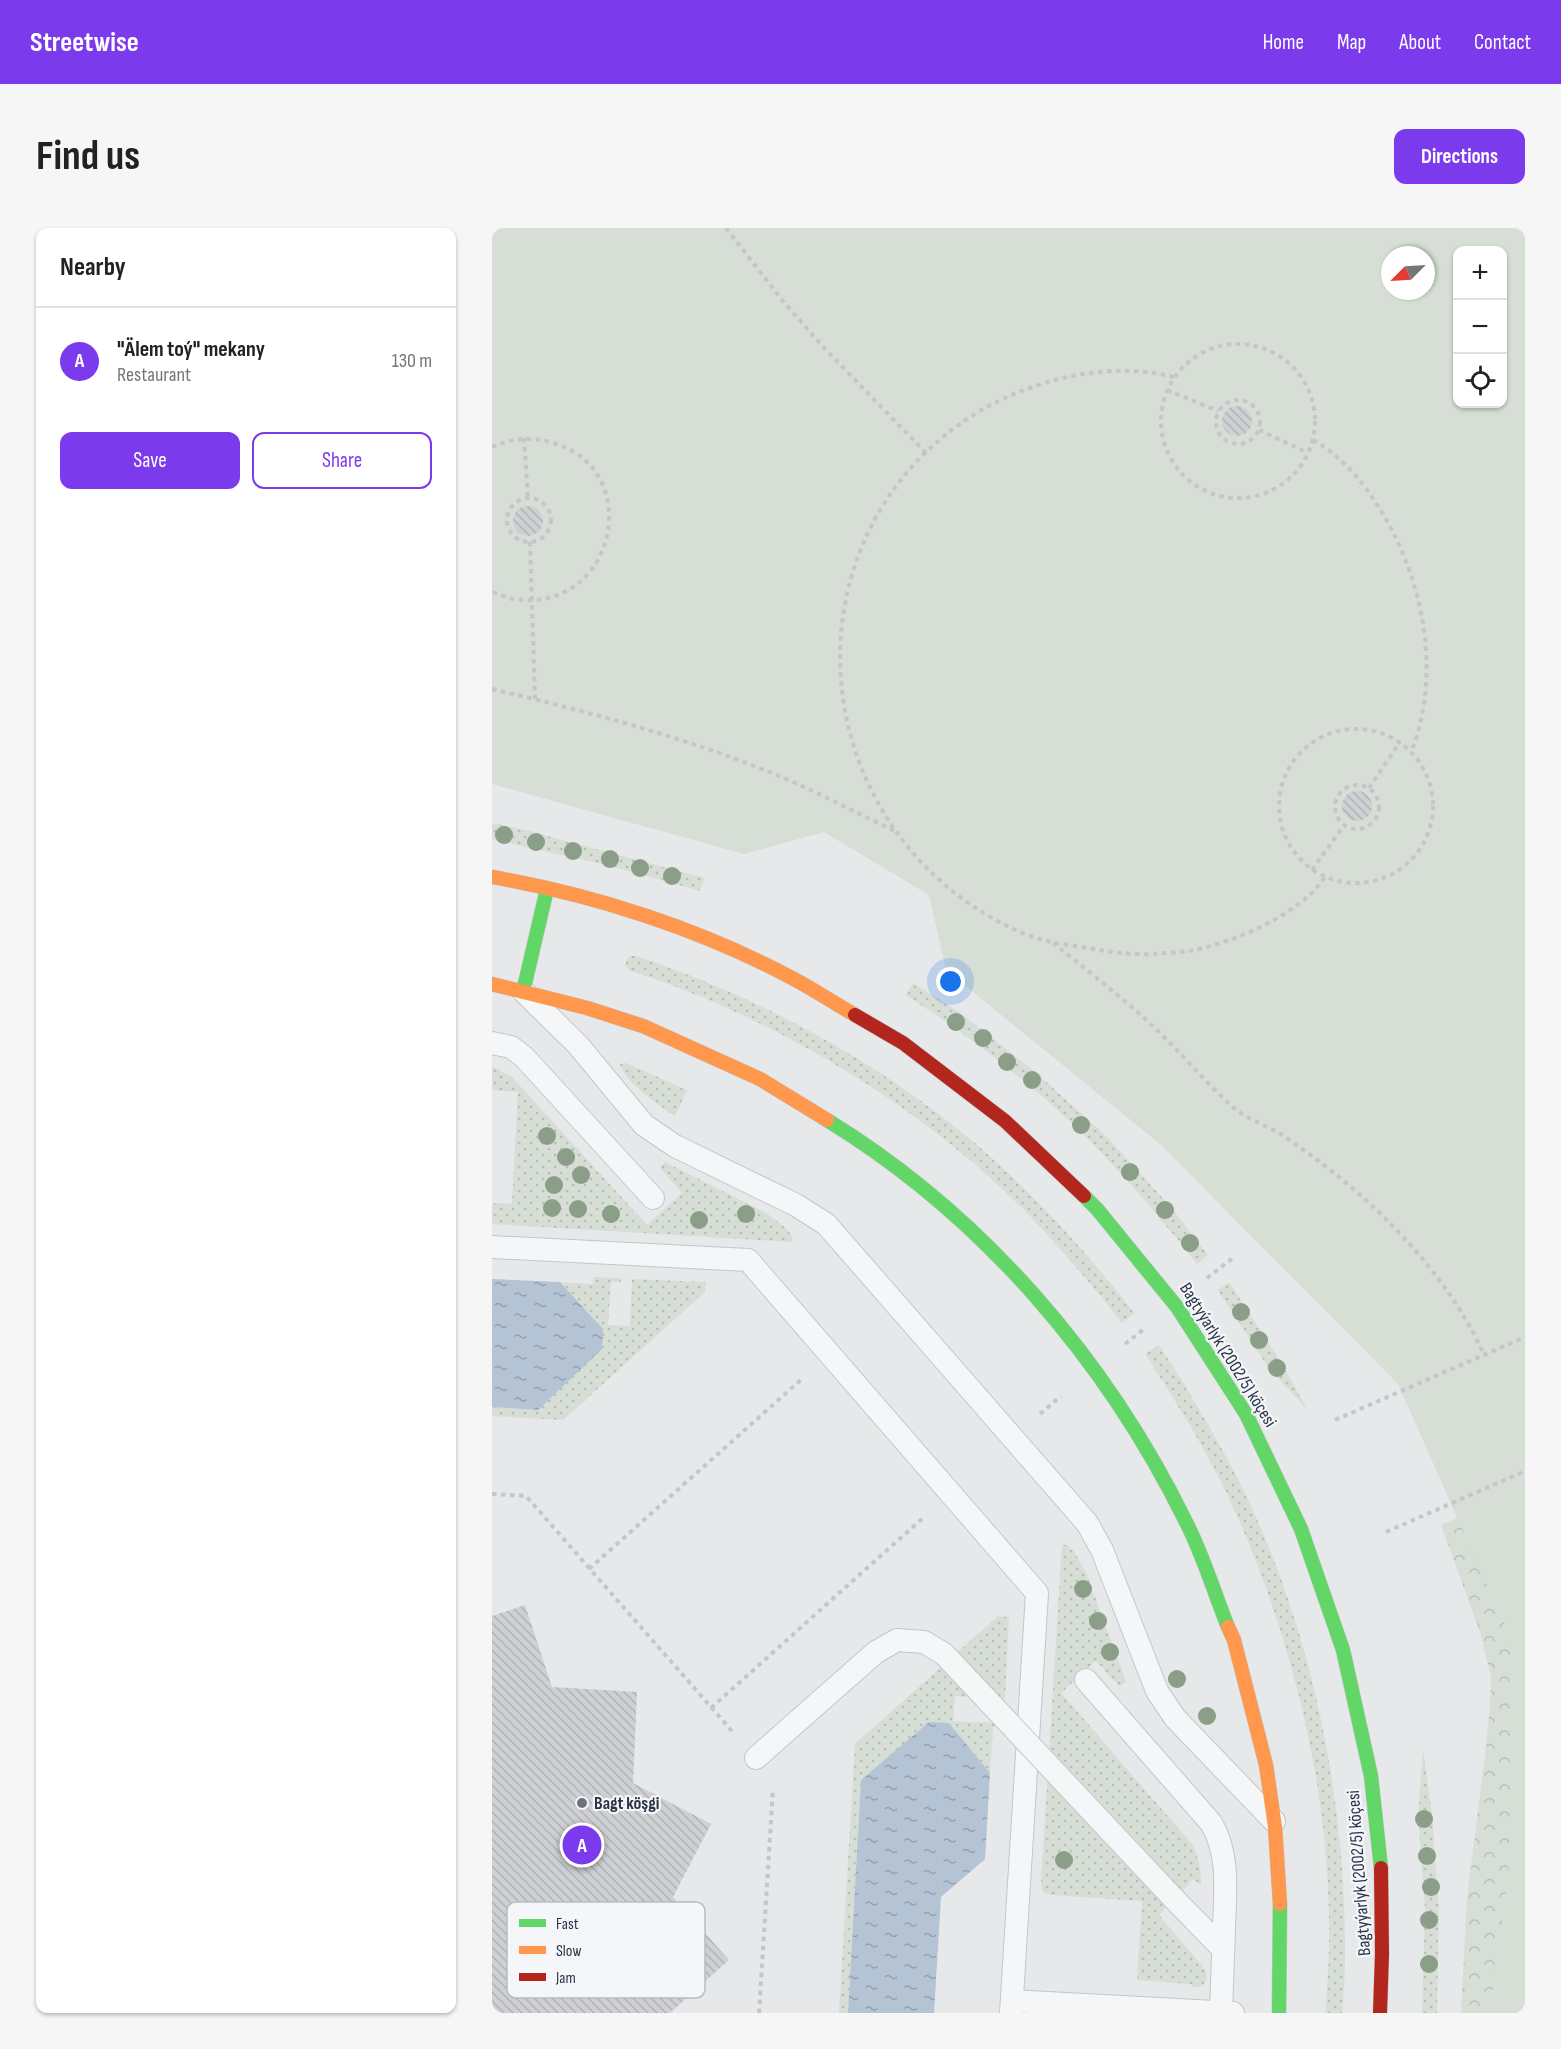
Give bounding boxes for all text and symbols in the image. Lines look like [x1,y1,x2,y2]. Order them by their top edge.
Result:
text: Streetwise [30,26,139,59]
text: Home [1263,30,1304,55]
text: Map [1337,30,1366,55]
text: About [1399,30,1441,55]
text: Contact [1474,30,1531,55]
button: Directions [1394,129,1525,184]
text: Find us [36,131,140,182]
north arrow [1381,246,1435,300]
map controls [1453,246,1507,408]
button: + [1453,246,1507,300]
text: Nearby [60,252,126,283]
button: − [1453,300,1507,354]
text: "Älem toý" mekany [117,336,265,363]
text: A [75,349,84,373]
text: 130 m [392,349,432,373]
button: locate [1453,354,1507,408]
text: Restaurant [117,363,191,387]
button: Save [60,432,240,489]
button: Share [252,432,432,489]
your location [936,967,965,996]
street label: Bagtyýarlyk (2002/5) köçesi [1175,1279,1281,1431]
street label: Bagtyýarlyk (2002/5) köçesi [1343,1789,1375,1957]
place label: Bagt köşgi [594,1793,659,1814]
marker: Bagt köşgi [575,1796,589,1810]
pin: A [562,1822,602,1868]
legend [507,1902,705,1998]
text: Fast [556,1915,579,1934]
text: Slow [556,1942,581,1961]
text: Jam [555,1969,576,1988]

